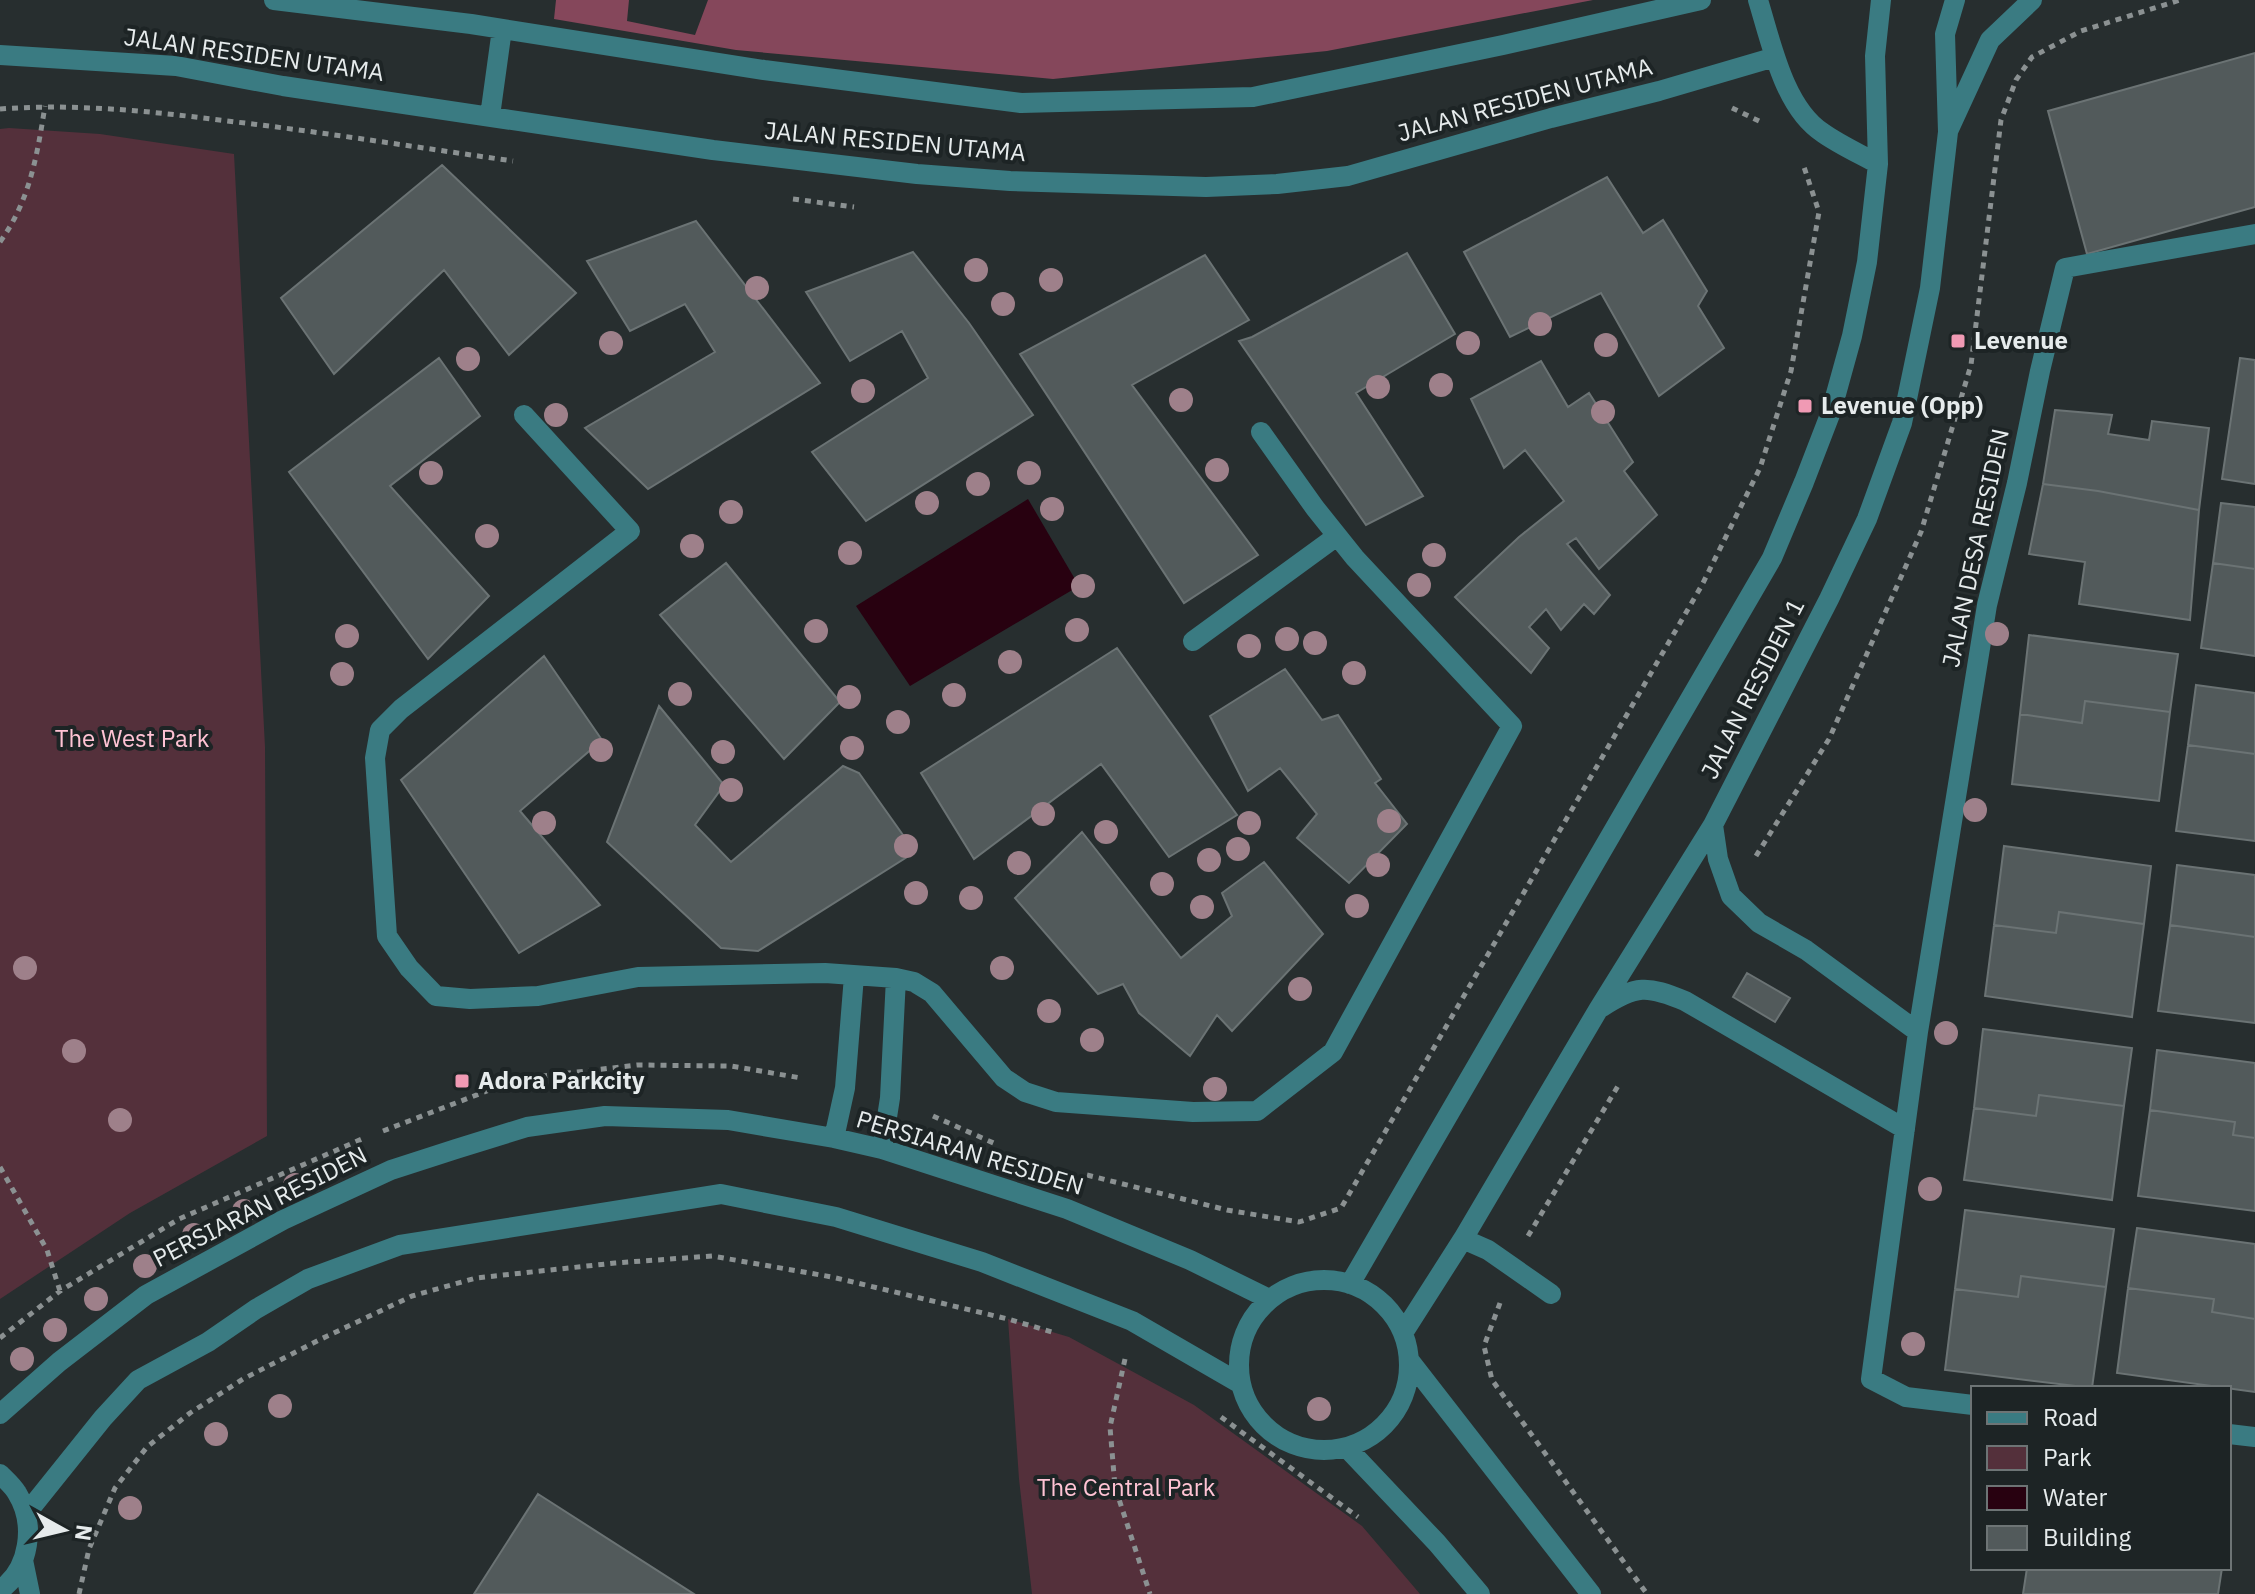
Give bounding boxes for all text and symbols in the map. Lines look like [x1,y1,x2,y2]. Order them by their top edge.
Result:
street label: JALAN RESIDEN UTAMA [122,20,386,88]
street label: JALAN RESIDEN UTAMA [1394,50,1656,148]
street label: JALAN RESIDEN UTAMA [763,114,1027,168]
place label: Levenue [1974,324,2068,356]
marker: Levenue [1949,332,1967,350]
place label: Levenue (Opp) [1821,389,1983,421]
marker: Levenue (Opp) [1796,397,1814,415]
street label: JALAN DESA RESIDEN [1934,426,2016,670]
street label: JALAN RESIDEN 1 [1693,593,1811,784]
park label: The West Park [55,722,210,754]
place label: Adora Parkcity [478,1064,645,1096]
marker: Adora Parkcity [453,1072,471,1090]
street label: PERSIARAN RESIDEN [853,1102,1088,1202]
street label: PERSIARAN RESIDEN [147,1138,372,1274]
legend [1971,1386,2231,1570]
text: Road [2043,1401,2098,1433]
text: Park [2043,1441,2092,1473]
park label: The Central Park [1037,1471,1216,1503]
text: Water [2043,1481,2107,1513]
north arrow [24,1490,104,1570]
text: Building [2043,1521,2131,1553]
text: N [69,1523,100,1543]

